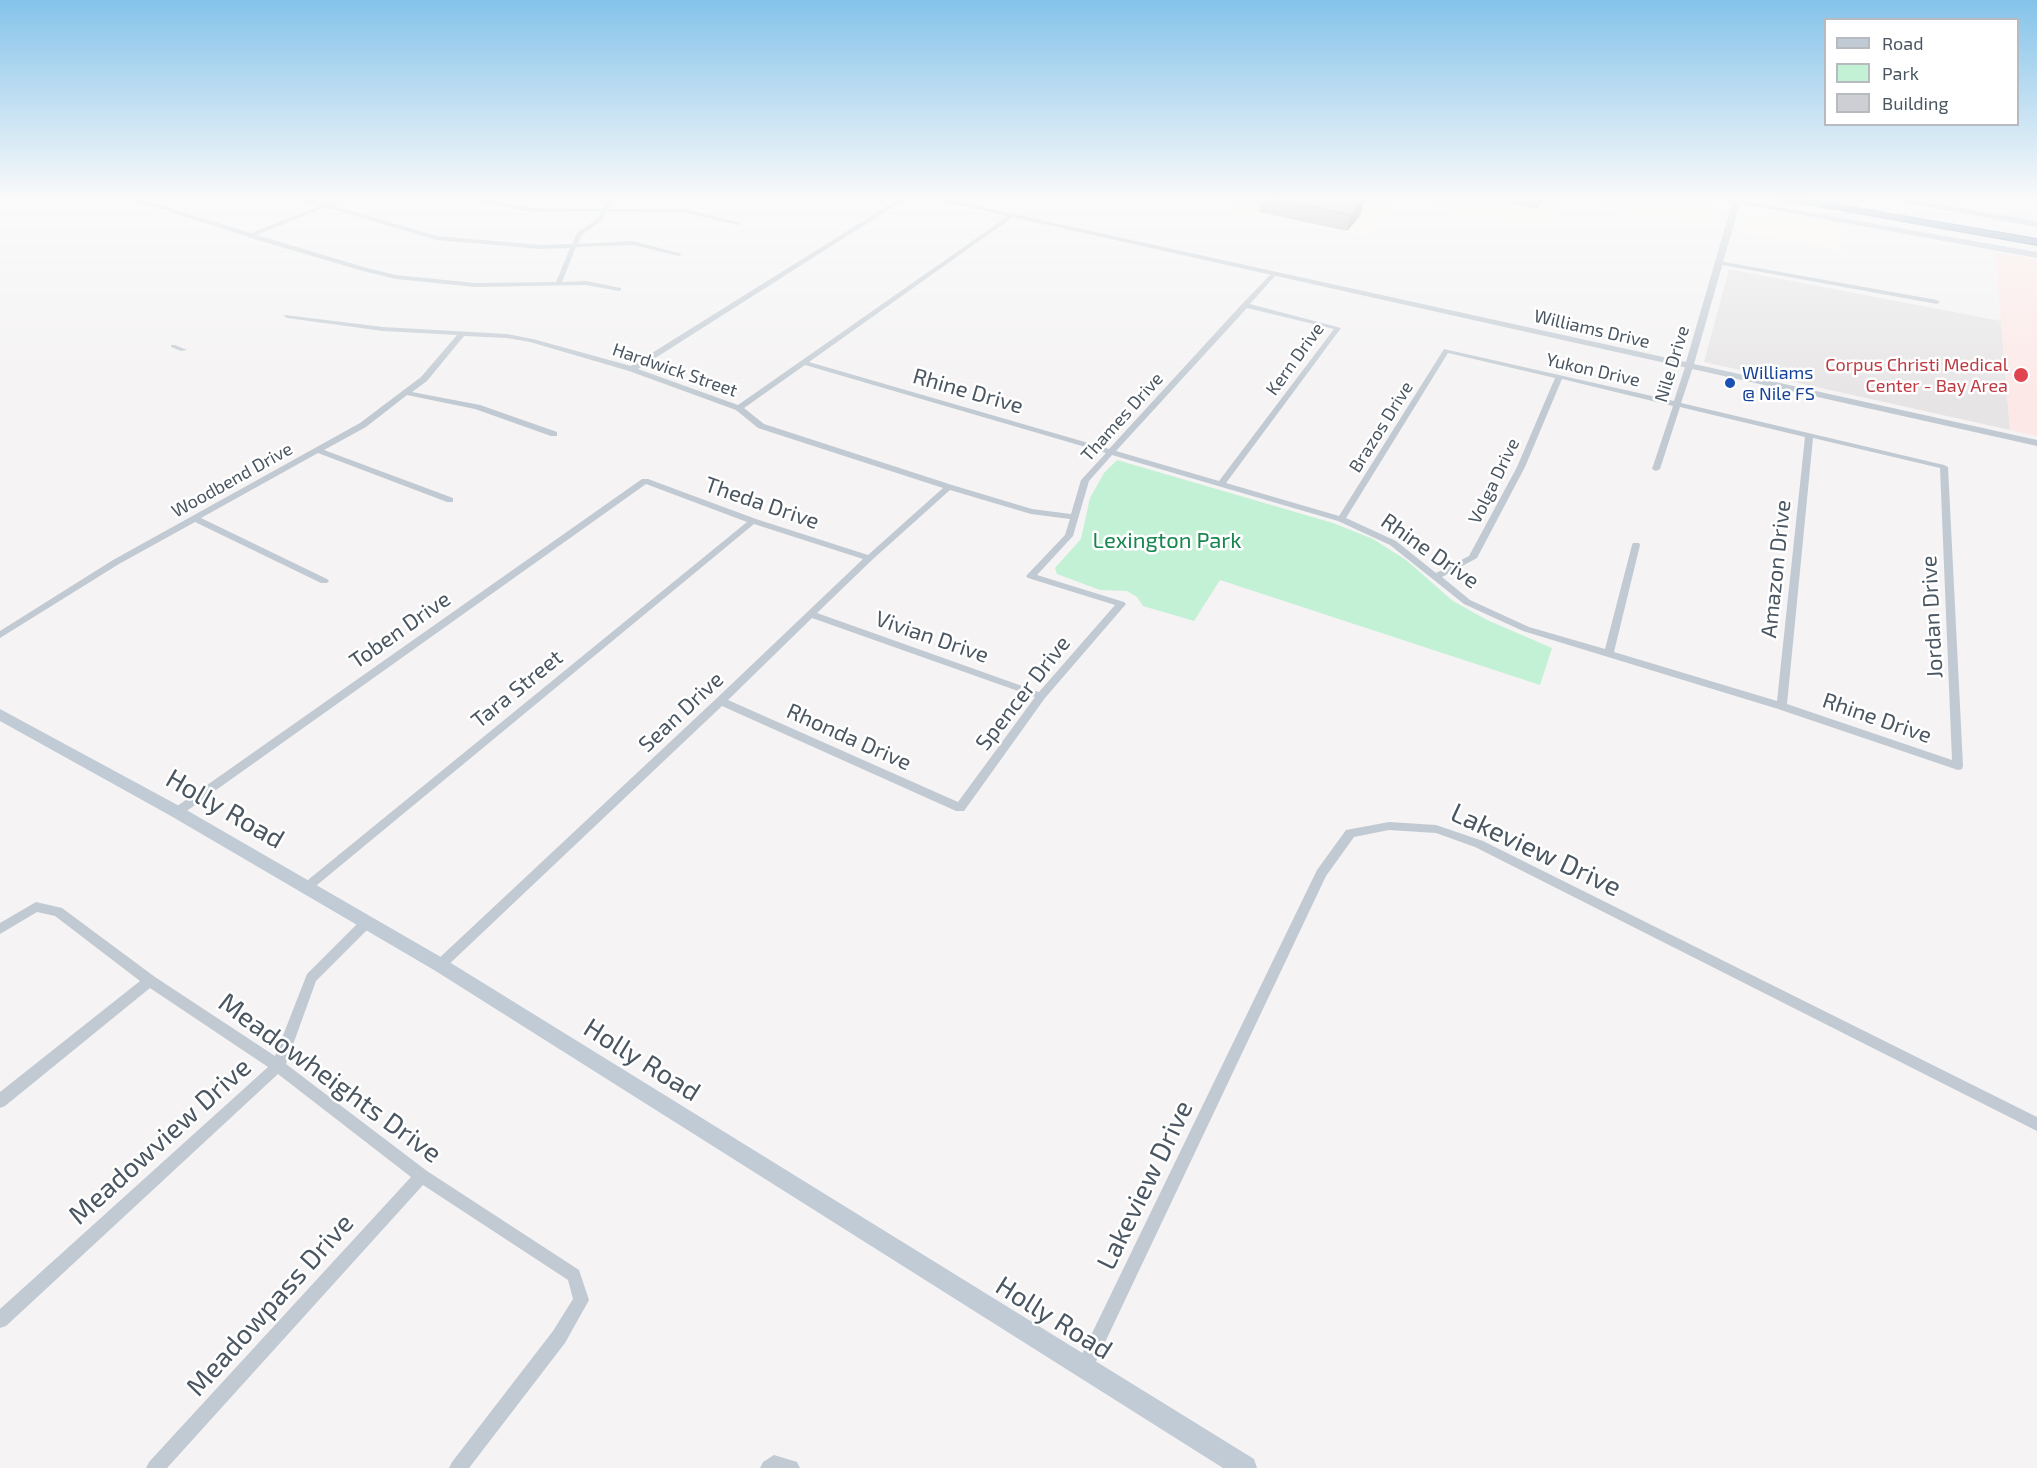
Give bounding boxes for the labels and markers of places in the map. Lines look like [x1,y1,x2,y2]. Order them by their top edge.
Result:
place label: Corpus Christi Medical Center - Bay Area [1825,354,2008,397]
place label: Williams @ Nile FS [1742,362,1815,404]
marker: Corpus Christi Medical Center - Bay Area [2012,366,2030,384]
marker: Williams @ Nile FS [1723,376,1737,390]

